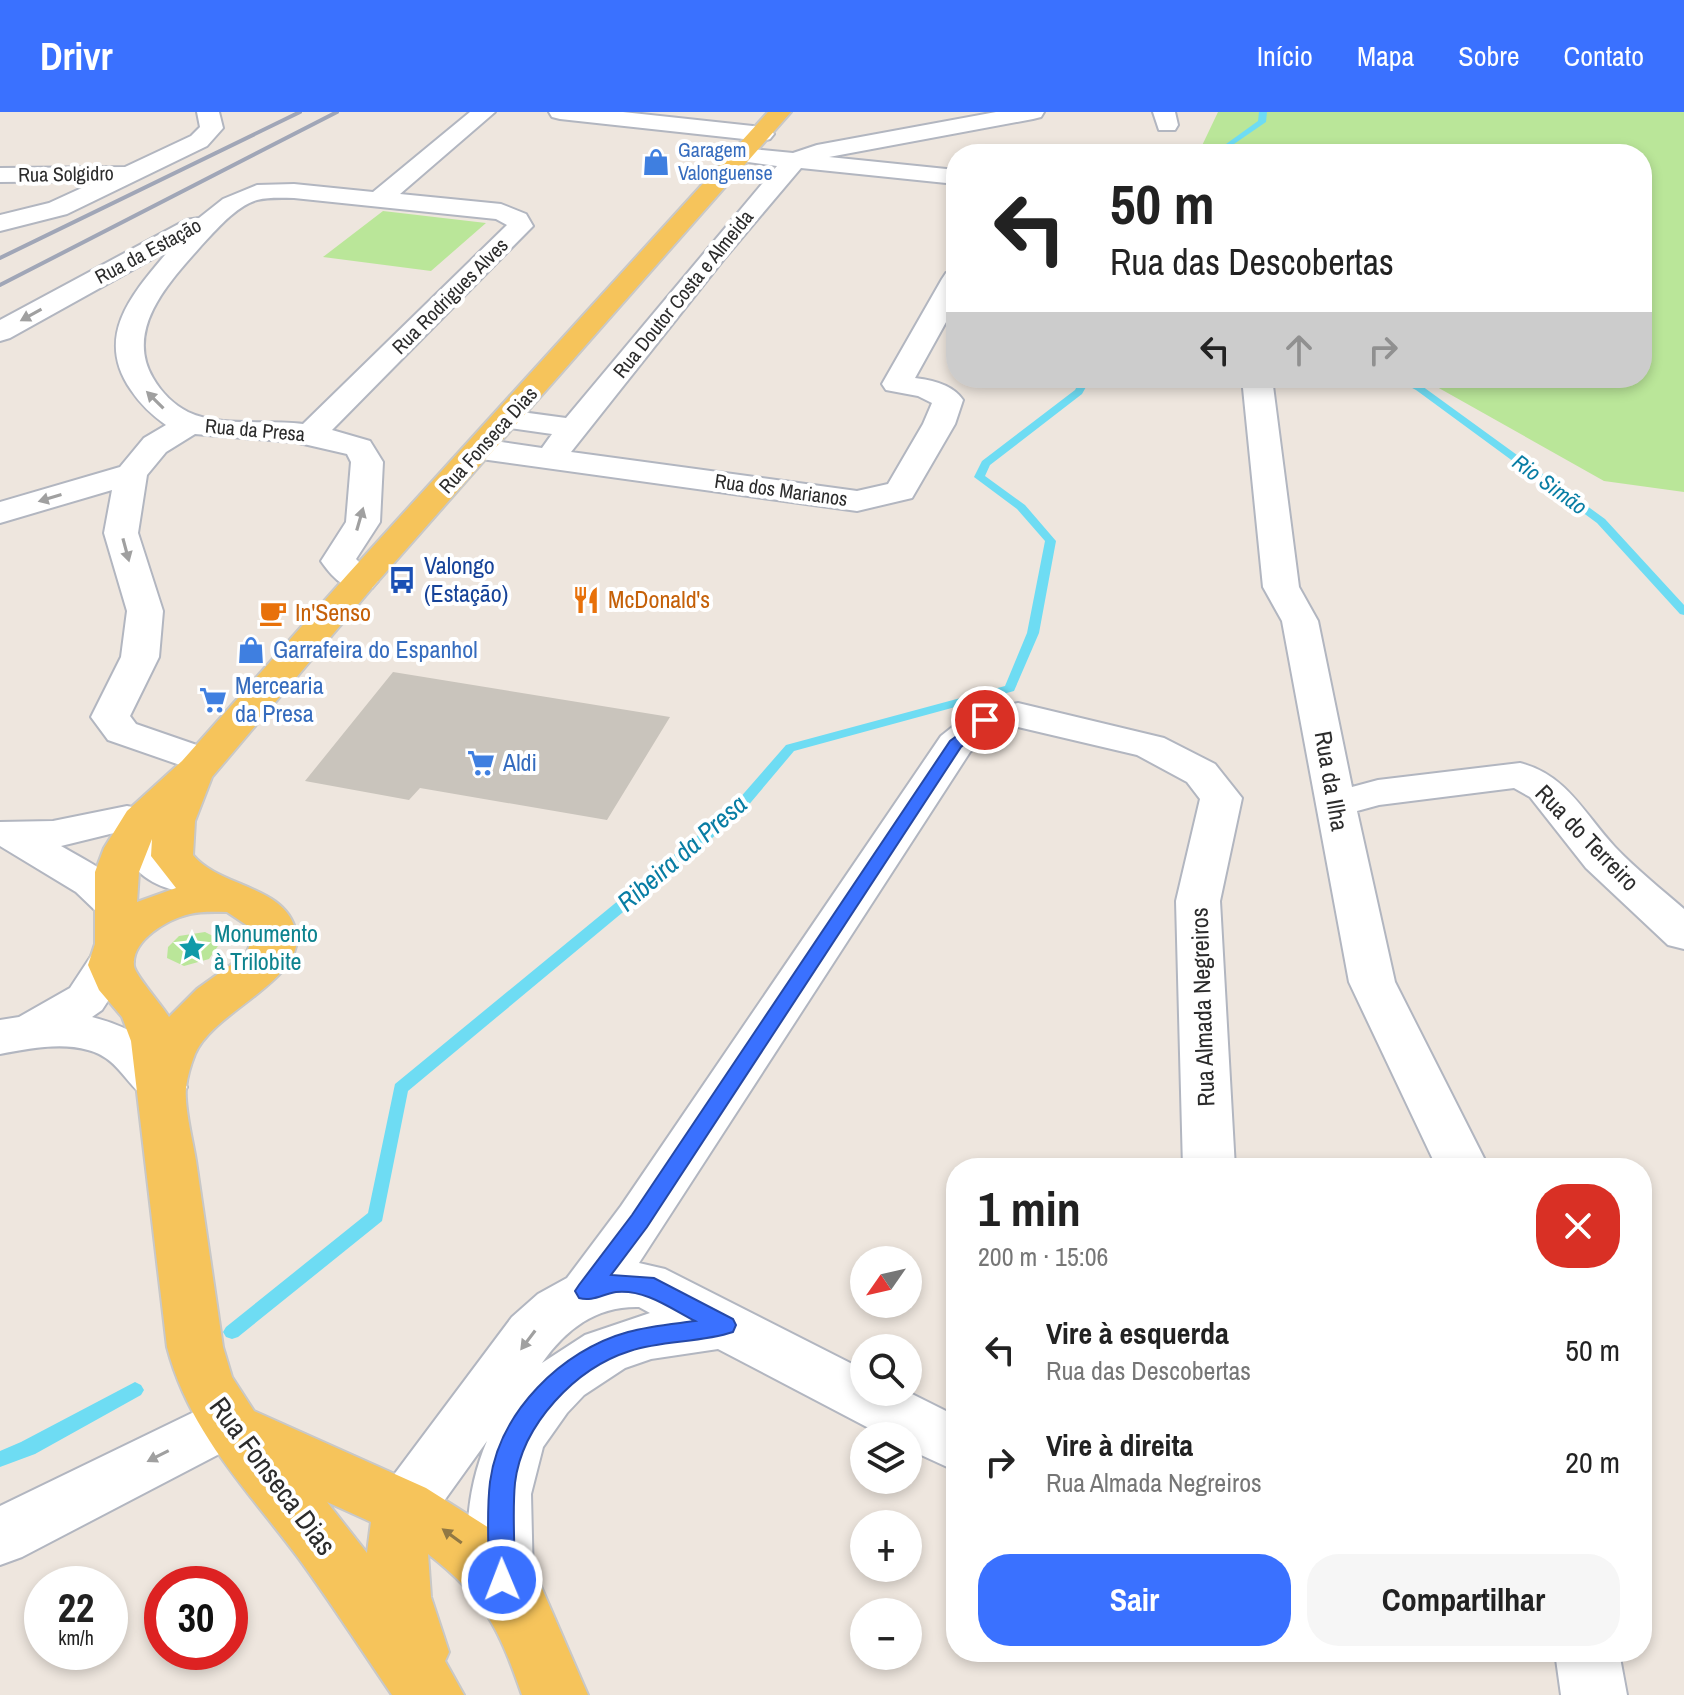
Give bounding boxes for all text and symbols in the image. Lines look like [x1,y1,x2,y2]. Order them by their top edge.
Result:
text: Drivr [40,31,113,82]
text: Início [1257,37,1313,75]
text: Mapa [1357,37,1414,75]
text: Sobre [1458,37,1520,75]
text: Contato [1564,37,1644,75]
place label: Garagem Valonguense [678,136,773,186]
shop icon: Garagem Valonguense [641,147,671,177]
street label: Rua Solgidro [18,159,114,188]
text: 50 m [1110,166,1215,241]
icon: left [978,176,1082,280]
street label: Rua Doutor Costa e Almeida [606,204,759,383]
street label: Rua da Estação [90,211,206,290]
street label: Rua Rodrigues Alves [386,232,514,360]
text: Rua das Descobertas [1110,238,1394,286]
one-way arrow [20,308,42,322]
icon: left [1193,328,1237,372]
icon: ahead [1277,328,1321,372]
icon: right [1361,328,1405,372]
street label: Rua Fonseca Dias [432,380,543,499]
one-way arrow [146,391,165,410]
street label: Rua da Presa [204,412,306,447]
water label: Rio Simão [1507,447,1593,521]
street label: Rua dos Marianos [713,467,849,512]
one-way arrow [38,492,62,505]
one-way arrow [355,506,367,531]
one-way arrow [120,538,132,563]
place label: Valongo (Estação) [424,549,508,609]
bus stop icon: Valongo (Estação) [387,565,417,595]
place label: McDonald's [608,583,710,615]
restaurant icon: McDonald's [571,585,601,615]
place label: In'Senso [295,596,371,628]
cafe icon: In'Senso [258,598,288,628]
place label: Garrafeira do Espanhol [273,633,478,665]
shop icon: Garrafeira do Espanhol [236,635,266,665]
place label: Mercearia da Presa [235,669,324,729]
supermarket icon: Mercearia da Presa [198,685,228,715]
pin [951,686,1019,754]
icon: arrive [963,698,1007,742]
street label: Rua da Ilha [1307,728,1356,833]
place label: Aldi [502,746,537,778]
supermarket icon: Aldi [466,748,496,778]
street label: Rua do Terreiro [1529,777,1647,897]
water label: Ribeira da Presa [609,786,754,919]
street label: Rua Almada Negreiros [1183,907,1221,1107]
place label: Monumento à Trilobite [214,917,318,977]
place icon: Monumento à Trilobite [177,933,207,963]
text: 1 min [978,1176,1081,1241]
button: close [1536,1184,1620,1268]
text: 200 m · 15:06 [978,1239,1108,1274]
north arrow [850,1246,922,1318]
map controls [850,1246,922,1670]
text: Vire à esquerda [1046,1313,1229,1353]
icon: left [978,1328,1022,1372]
one-way arrow [520,1330,536,1351]
text: 50 m [1565,1330,1620,1370]
button: search [850,1334,922,1406]
text: Rua das Descobertas [1046,1353,1251,1388]
street label: Rua Fonseca Dias [201,1389,345,1563]
button: layers [850,1422,922,1494]
text: Vire à direita [1046,1425,1193,1465]
icon: right [978,1440,1022,1484]
text: 20 m [1565,1442,1620,1482]
one-way arrow [146,1450,169,1463]
text: Rua Almada Negreiros [1046,1465,1262,1500]
button: + [850,1510,922,1582]
one-way arrow [441,1529,462,1544]
position arrow [460,1538,544,1622]
button: Sair [978,1554,1291,1646]
button: Compartilhar [1307,1554,1620,1646]
speed limit sign: 30 [144,1566,248,1670]
text: 22 [58,1581,94,1634]
button: − [850,1598,922,1670]
text: km/h [58,1624,94,1651]

